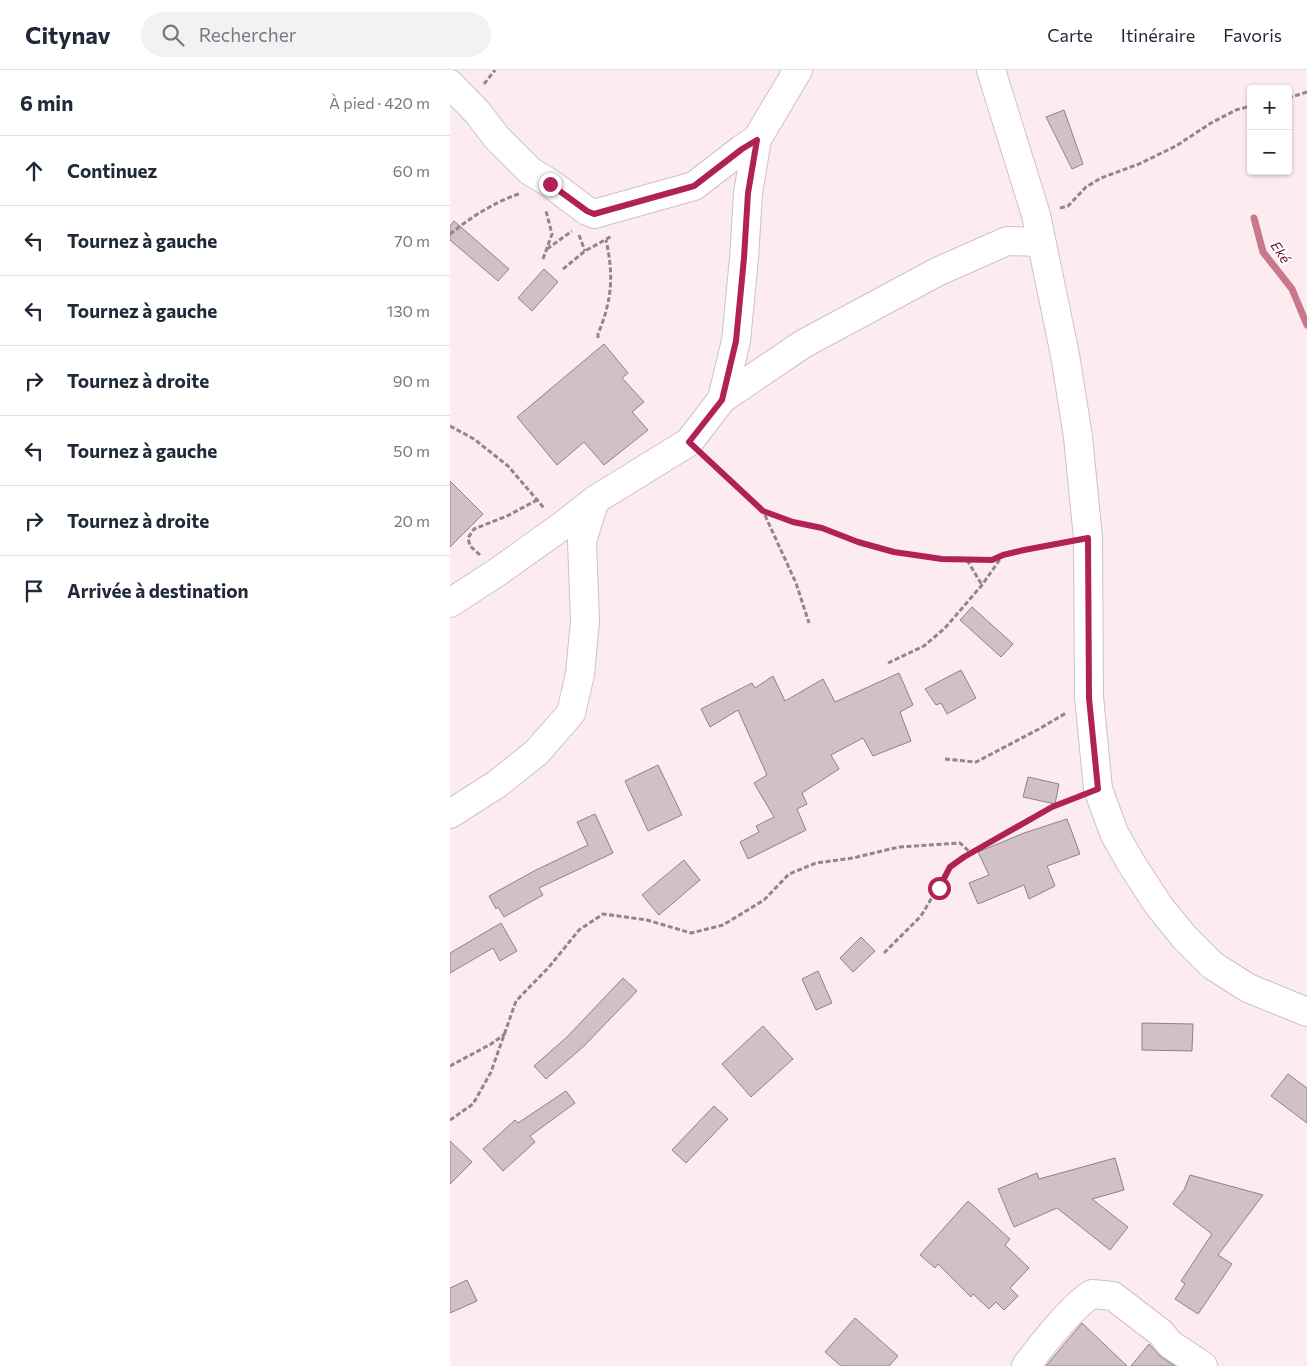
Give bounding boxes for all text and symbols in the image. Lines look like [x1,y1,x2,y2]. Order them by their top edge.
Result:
search box [141,12,491,57]
text: Citynav [25,20,111,49]
icon: search [159,21,187,49]
text: Rechercher [199,23,296,46]
text: Carte [1047,24,1093,46]
text: Itinéraire [1121,24,1195,46]
text: Favoris [1223,24,1282,46]
map controls [1247,85,1292,175]
button: + [1247,85,1292,130]
text: 6 min [20,90,73,115]
text: À pied · 420 m [329,93,430,112]
button: − [1247,130,1292,175]
icon: ahead [20,157,48,185]
text: Continuez [67,159,157,182]
text: 60 m [393,161,430,180]
route end [539,173,562,196]
icon: left [20,227,48,255]
text: Tournez à gauche [67,229,217,252]
text: 70 m [394,231,430,250]
water label: Eké [1268,238,1295,267]
icon: left [20,297,48,325]
text: Tournez à gauche [67,299,217,322]
text: 130 m [387,301,430,320]
icon: right [20,367,48,395]
text: Tournez à droite [67,369,209,392]
text: 90 m [393,371,430,390]
icon: left [20,437,48,465]
text: Tournez à gauche [67,439,217,462]
text: 50 m [393,441,430,460]
icon: right [20,507,48,535]
text: Tournez à droite [67,509,209,532]
text: 20 m [394,511,430,530]
icon: arrive [20,577,48,605]
text: Arrivée à destination [67,579,249,602]
route start [928,877,951,900]

